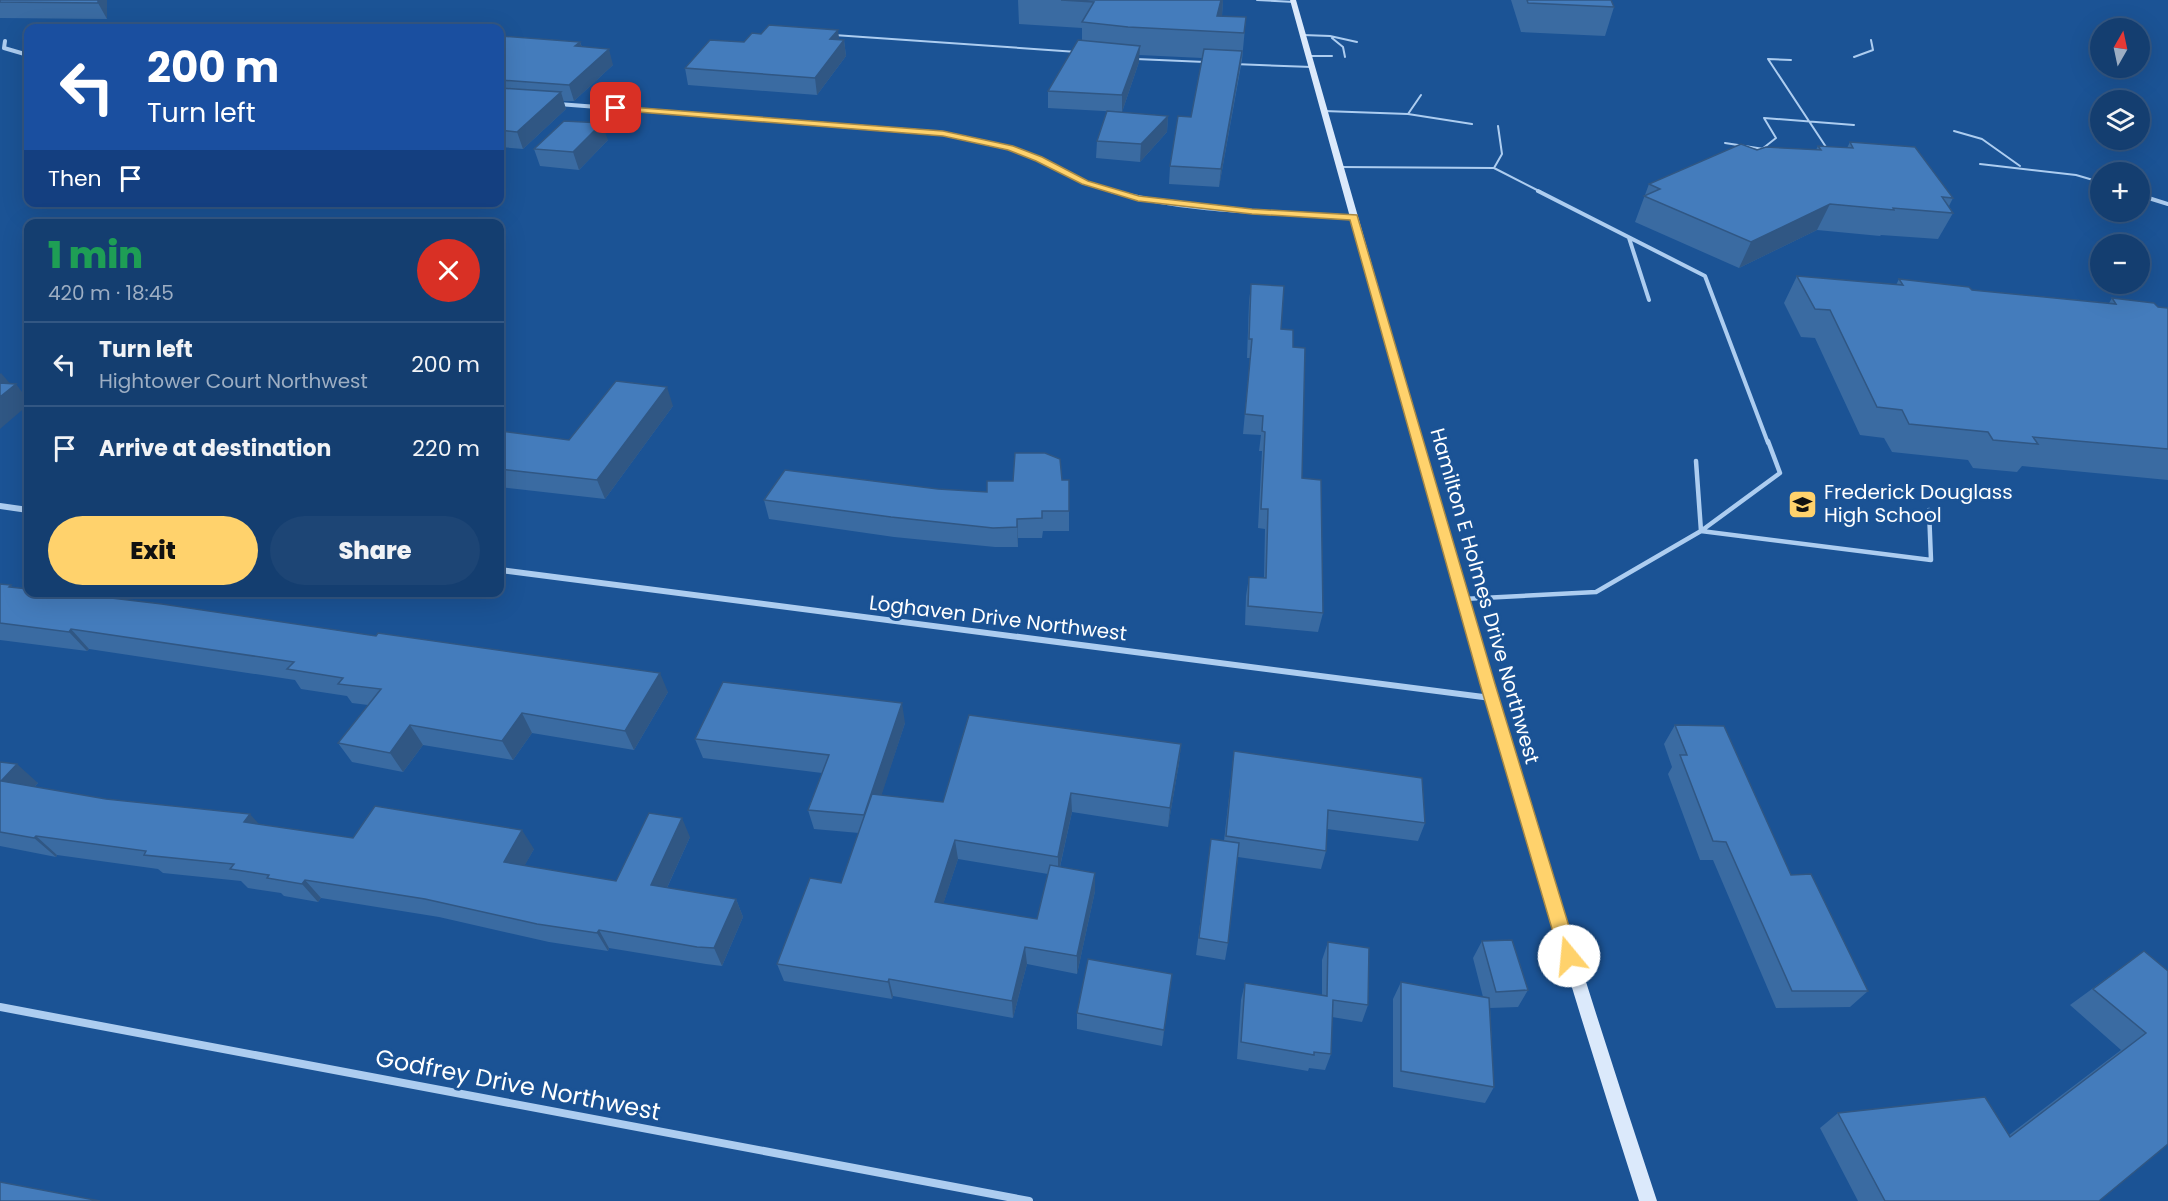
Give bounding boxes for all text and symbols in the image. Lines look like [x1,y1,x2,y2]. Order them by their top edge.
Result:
north arrow [2090,18,2150,78]
map controls [2090,18,2150,294]
text: 200 m [147,38,279,97]
icon: left [48,48,126,126]
pin [590,82,641,133]
button: layers [2090,90,2150,150]
icon: arrive [599,91,632,124]
text: Turn left [147,94,256,131]
icon: arrive [114,162,147,195]
button: + [2090,162,2150,222]
text: Then [48,163,102,194]
text: 1 min [48,230,143,281]
button: − [2090,234,2150,294]
button: close [417,239,480,302]
text: 420 m · 18:45 [48,279,174,307]
text: Turn left [99,334,193,365]
icon: left [48,348,81,381]
text: 200 m [411,349,480,380]
text: Hightower Court Northwest [99,367,368,395]
street label: Hamilton E Holmes Drive Northwest [1424,425,1546,767]
icon: arrive [48,432,81,465]
text: Arrive at destination [99,433,331,464]
text: 220 m [412,433,480,464]
place label: Frederick Douglass High School [1824,478,2013,529]
school or university icon: Frederick Douglass High School [1787,488,1819,520]
button: Exit [48,516,258,585]
button: Share [270,516,480,585]
street label: Loghaven Drive Northwest [868,588,1128,648]
position arrow [1537,924,1601,988]
street label: Godfrey Drive Northwest [373,1041,663,1128]

